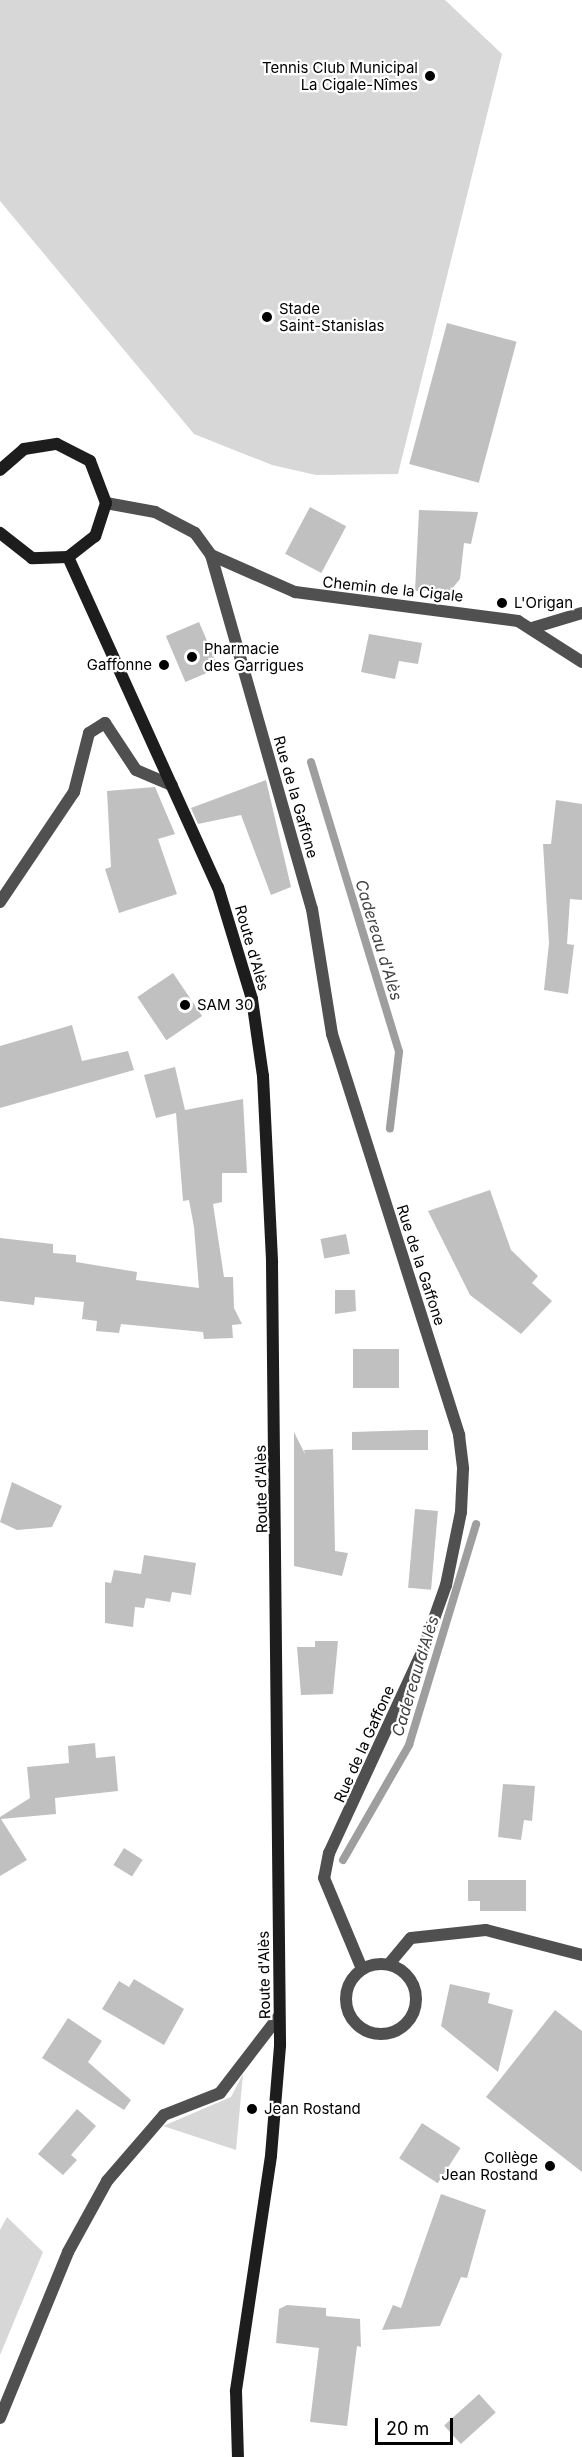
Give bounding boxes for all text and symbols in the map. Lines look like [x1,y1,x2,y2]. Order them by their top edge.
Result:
place label: Tennis Club Municipal La Cigale-Nîmes [262,58,418,93]
marker: Tennis Club Municipal La Cigale-Nîmes [423,69,437,83]
place label: Stade Saint-Stanislas [279,299,384,334]
marker: Stade Saint-Stanislas [260,310,274,324]
street label: Chemin de la Cigale [322,573,464,605]
place label: L'Origan [514,594,573,612]
marker: L'Origan [495,596,509,610]
place label: Pharmacie des Garrigues [204,639,304,674]
marker: Pharmacie des Garrigues [185,650,199,664]
place label: Gaffonne [87,656,152,674]
marker: Gaffonne [157,658,171,672]
street label: Rue de la Gaffone [270,734,322,860]
water label: Cadereau d'Alès [352,877,406,1003]
street label: Route d'Alès [231,903,273,993]
place label: SAM 30 [197,996,253,1014]
marker: SAM 30 [178,998,192,1012]
street label: Rue de la Gaffone [393,1202,449,1328]
street label: Route d'Alès [251,1445,271,1533]
water label: Cadereau d'Alès [388,1613,442,1739]
street label: Rue de la Gaffone [330,1683,398,1805]
street label: Route d'Alès [254,1931,274,2019]
place label: Jean Rostand [264,2100,361,2118]
marker: Jean Rostand [245,2102,259,2116]
place label: Collège Jean Rostand [441,2148,538,2183]
marker: Collège Jean Rostand [543,2159,557,2173]
scale bar [378,2406,456,2444]
text: 20 m [386,2418,429,2439]

